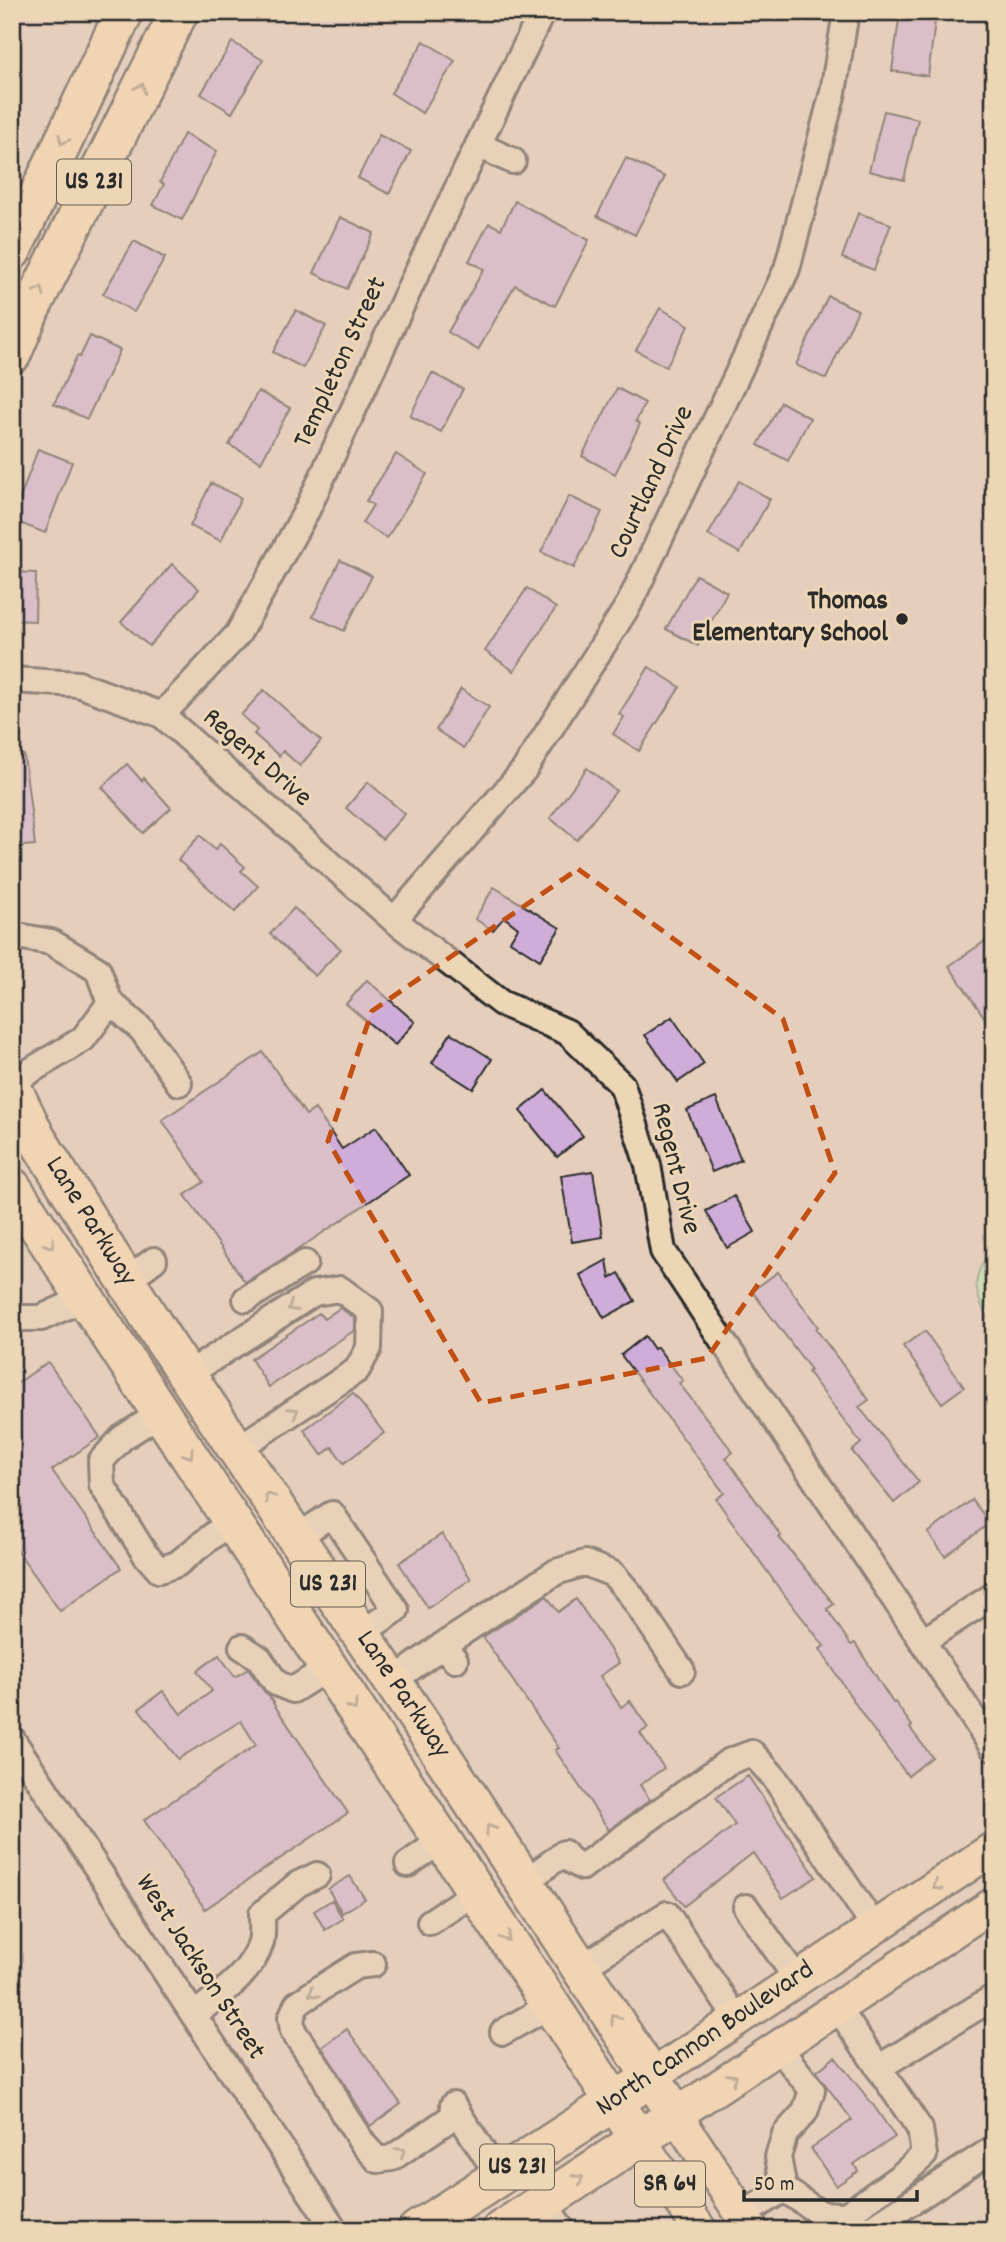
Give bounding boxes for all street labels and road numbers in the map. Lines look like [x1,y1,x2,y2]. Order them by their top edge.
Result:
road number: US 231 [57,160,131,204]
street label: Templeton Street [285,271,399,455]
street label: Courtland Drive [600,400,706,566]
street label: Regent Drive [192,700,320,818]
street label: Regent Drive [638,1099,710,1239]
street label: Lane Parkway [34,1149,146,1295]
road number: US 231 [291,1562,365,1606]
street label: Lane Parkway [344,1623,460,1768]
street label: West Jackson Street [124,1867,274,2069]
street label: North Cannon Boulevard [589,1952,823,2128]
road number: US 231 [480,2144,554,2190]
road number: SR 64 [635,2162,705,2206]

